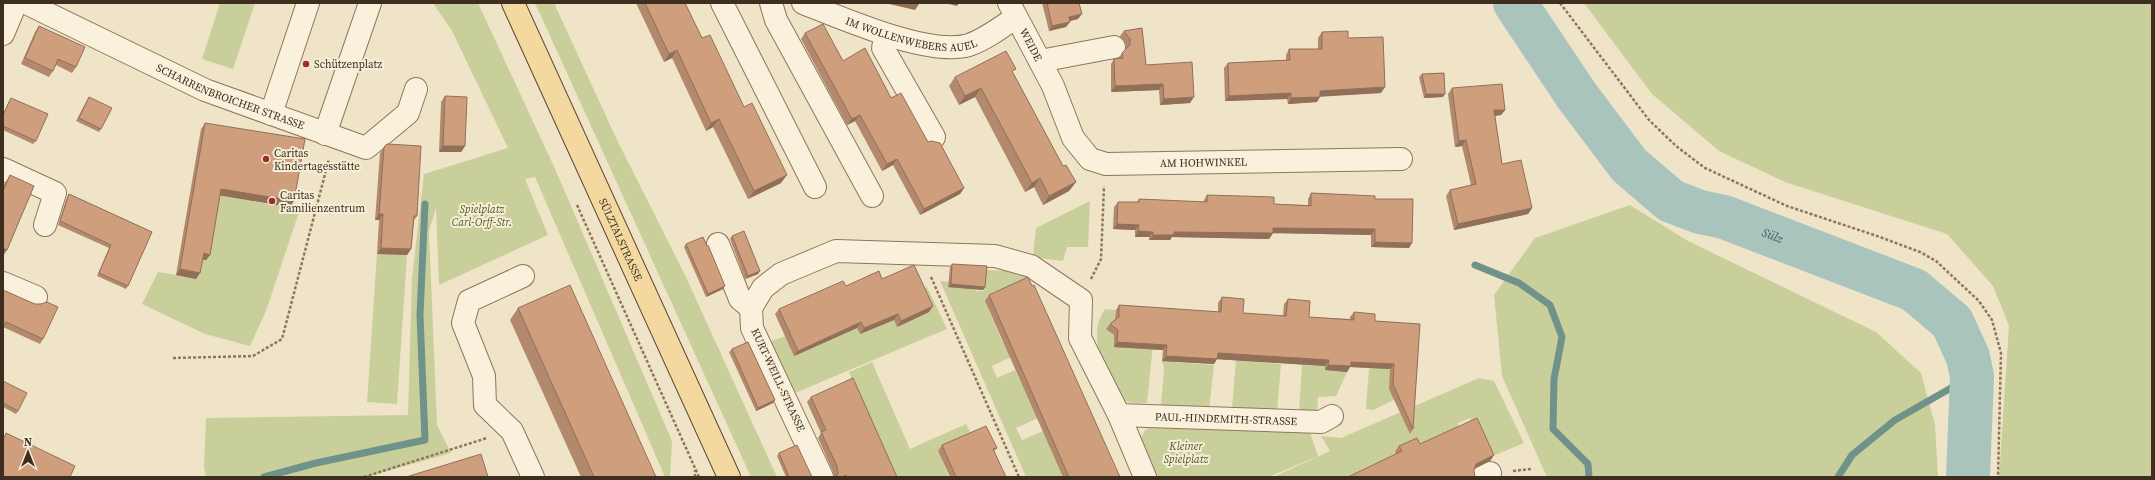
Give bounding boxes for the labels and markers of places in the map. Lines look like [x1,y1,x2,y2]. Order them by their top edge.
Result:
place label: Schützenplatz [314,57,382,72]
marker: Schützenplatz [301,59,311,69]
place label: Caritas Kindertagesstätte [274,146,360,174]
marker: Caritas Kindertagesstätte [261,154,271,164]
place label: Caritas Familienzentrum [280,188,365,216]
marker: Caritas Familienzentrum [267,196,277,206]

